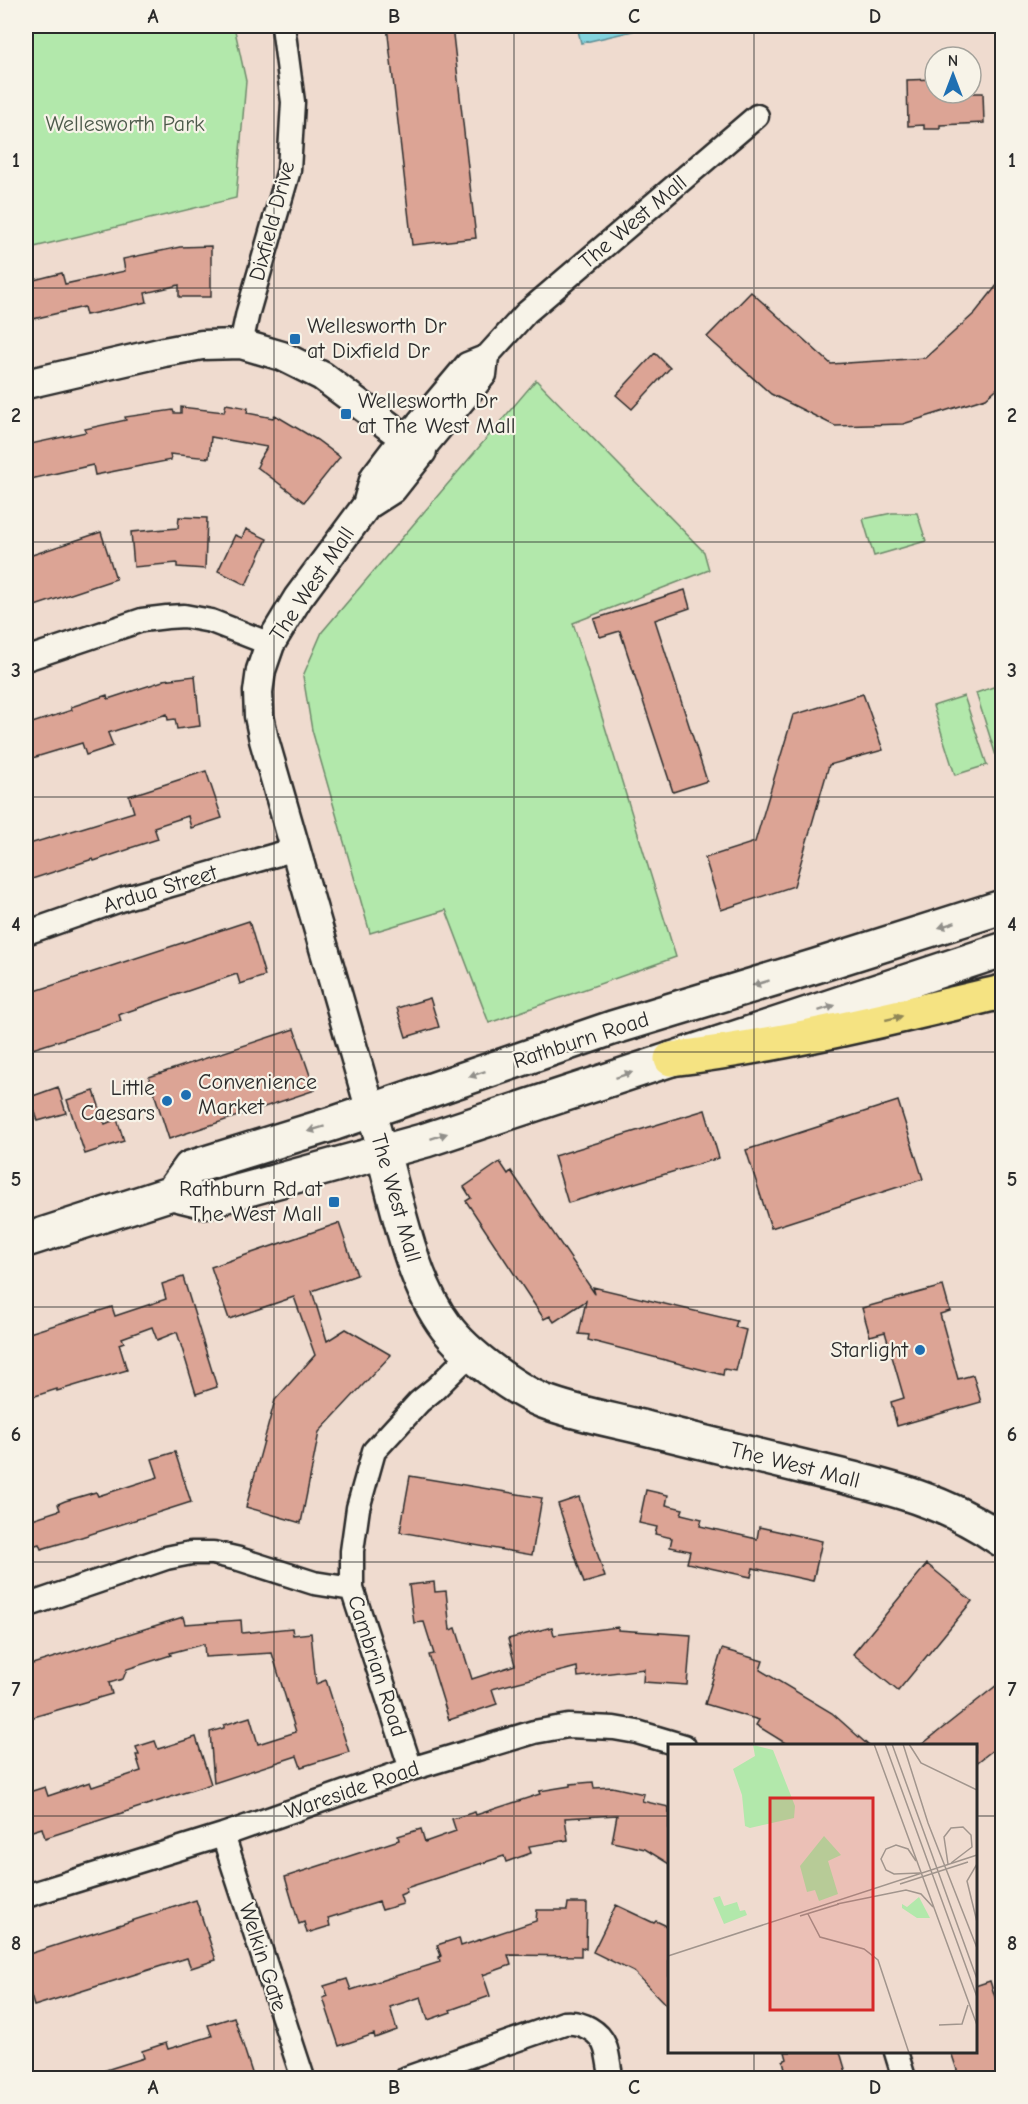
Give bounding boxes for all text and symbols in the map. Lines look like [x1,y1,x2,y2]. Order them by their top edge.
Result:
text: A [147,5,159,28]
text: B [388,5,400,28]
text: C [628,5,640,28]
text: D [869,5,881,28]
north arrow [923,45,983,105]
text: N [948,52,958,70]
park label: Wellesworth Park [45,111,205,137]
text: 1 [12,149,20,172]
text: 1 [1008,149,1016,172]
street label: Dixfield Drive [244,158,300,284]
street label: The West Mall [574,169,692,275]
place label: Wellesworth Dr at Dixfield Dr [307,313,447,364]
marker: Wellesworth Dr at Dixfield Dr [288,332,302,346]
place label: Wellesworth Dr at The West Mall [358,388,515,439]
text: 2 [11,404,21,427]
text: 2 [1007,404,1017,427]
marker: Wellesworth Dr at The West Mall [339,407,353,421]
street label: The West Mall [264,522,360,646]
text: 3 [11,659,21,682]
text: 3 [1007,659,1017,682]
street label: Ardua Street [100,859,221,919]
text: 4 [11,913,21,936]
text: 4 [1007,913,1017,936]
one-way arrow [938,920,956,930]
one-way arrow [752,979,770,988]
one-way arrow [818,1002,836,1012]
street label: Rathburn Road [510,1006,652,1074]
one-way arrow [885,1013,904,1022]
place label: Convenience Market [198,1069,317,1120]
one-way arrow [615,1069,633,1079]
one-way arrow [468,1070,486,1080]
place label: Little Caesars [81,1075,155,1126]
marker: Convenience Market [179,1088,193,1102]
marker: Little Caesars [160,1094,174,1108]
one-way arrow [307,1125,325,1134]
street label: The West Mall [365,1131,427,1265]
one-way arrow [430,1131,448,1140]
text: 5 [11,1168,21,1191]
text: 5 [1007,1168,1017,1191]
place label: Rathburn Rd at The West Mall [179,1176,323,1227]
marker: Rathburn Rd at The West Mall [327,1195,341,1209]
place label: Starlight [831,1337,909,1363]
marker: Starlight [913,1343,927,1357]
text: 6 [11,1423,21,1446]
text: 6 [1007,1423,1017,1446]
street label: The West Mall [728,1436,862,1494]
street label: Cambrian Road [342,1592,412,1740]
text: 7 [12,1678,21,1701]
text: 7 [1008,1678,1017,1701]
inset map [668,1744,977,2053]
street label: Wareside Road [282,1755,422,1825]
street label: Welkin Gate [233,1900,293,2014]
text: 8 [11,1932,21,1955]
text: 8 [1007,1932,1017,1955]
text: A [147,2076,159,2099]
text: B [388,2076,400,2099]
text: C [628,2076,640,2099]
text: D [869,2076,881,2099]

